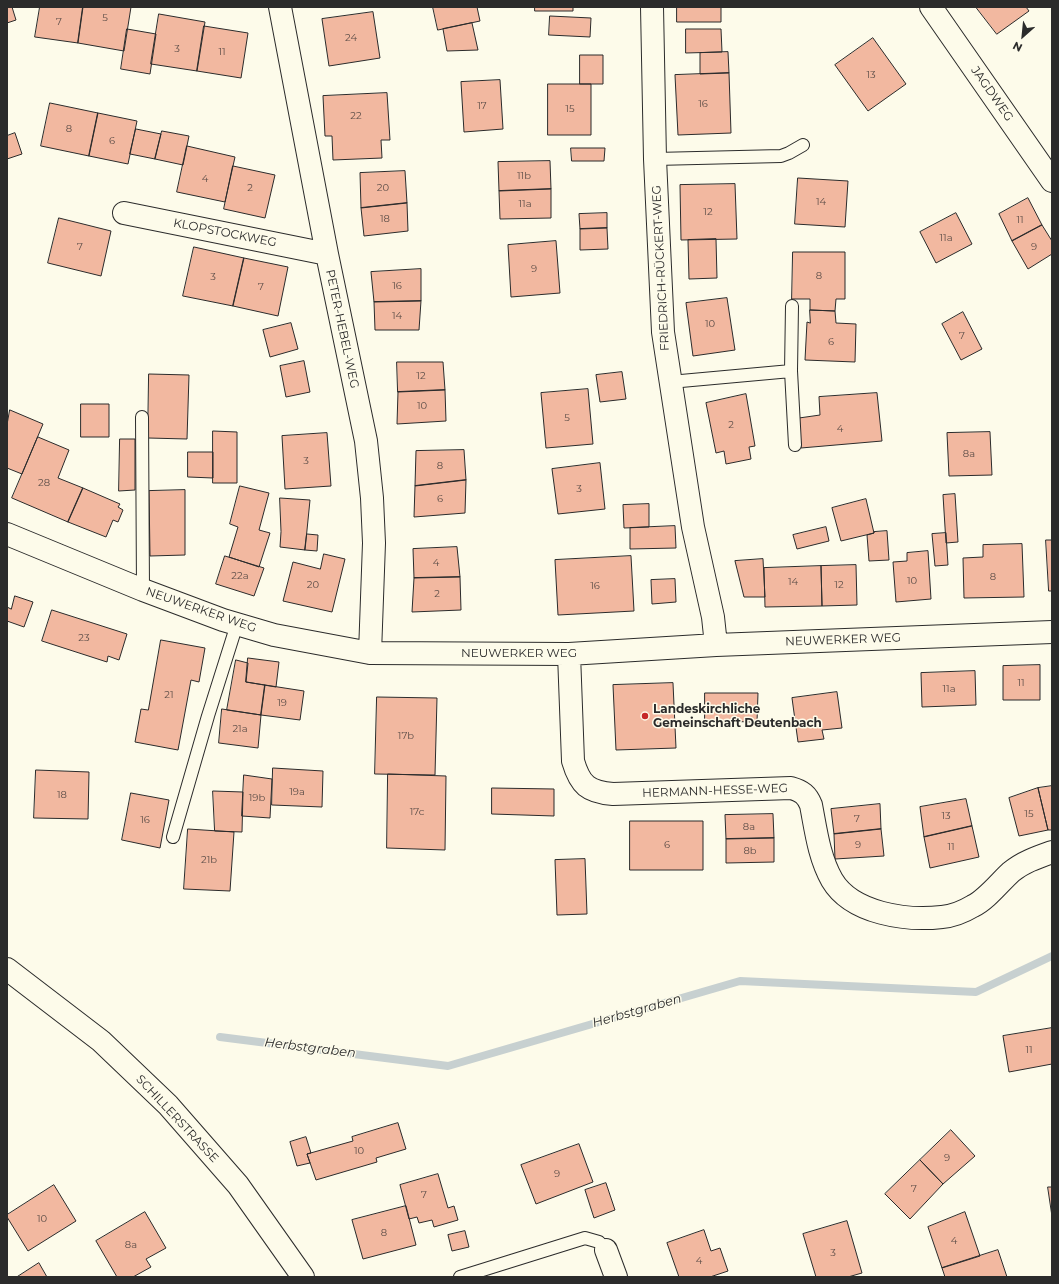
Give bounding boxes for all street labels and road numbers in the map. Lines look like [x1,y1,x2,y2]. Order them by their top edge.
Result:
street label: JAGDWEG [968,64,1016,124]
street label: FRIEDRICH-RÜCKERT-WEG [649,185,673,351]
street label: KLOPSTOCKWEG [172,216,278,250]
street label: PETER-HEBEL-WEG [322,268,362,390]
street label: NEUWERKER WEG [144,584,258,636]
street label: NEUWERKER WEG [785,631,901,649]
street label: NEUWERKER WEG [461,646,577,660]
street label: HERMANN-HESSE-WEG [642,781,788,801]
street label: SCHILLERSTRASSE [133,1072,221,1166]

